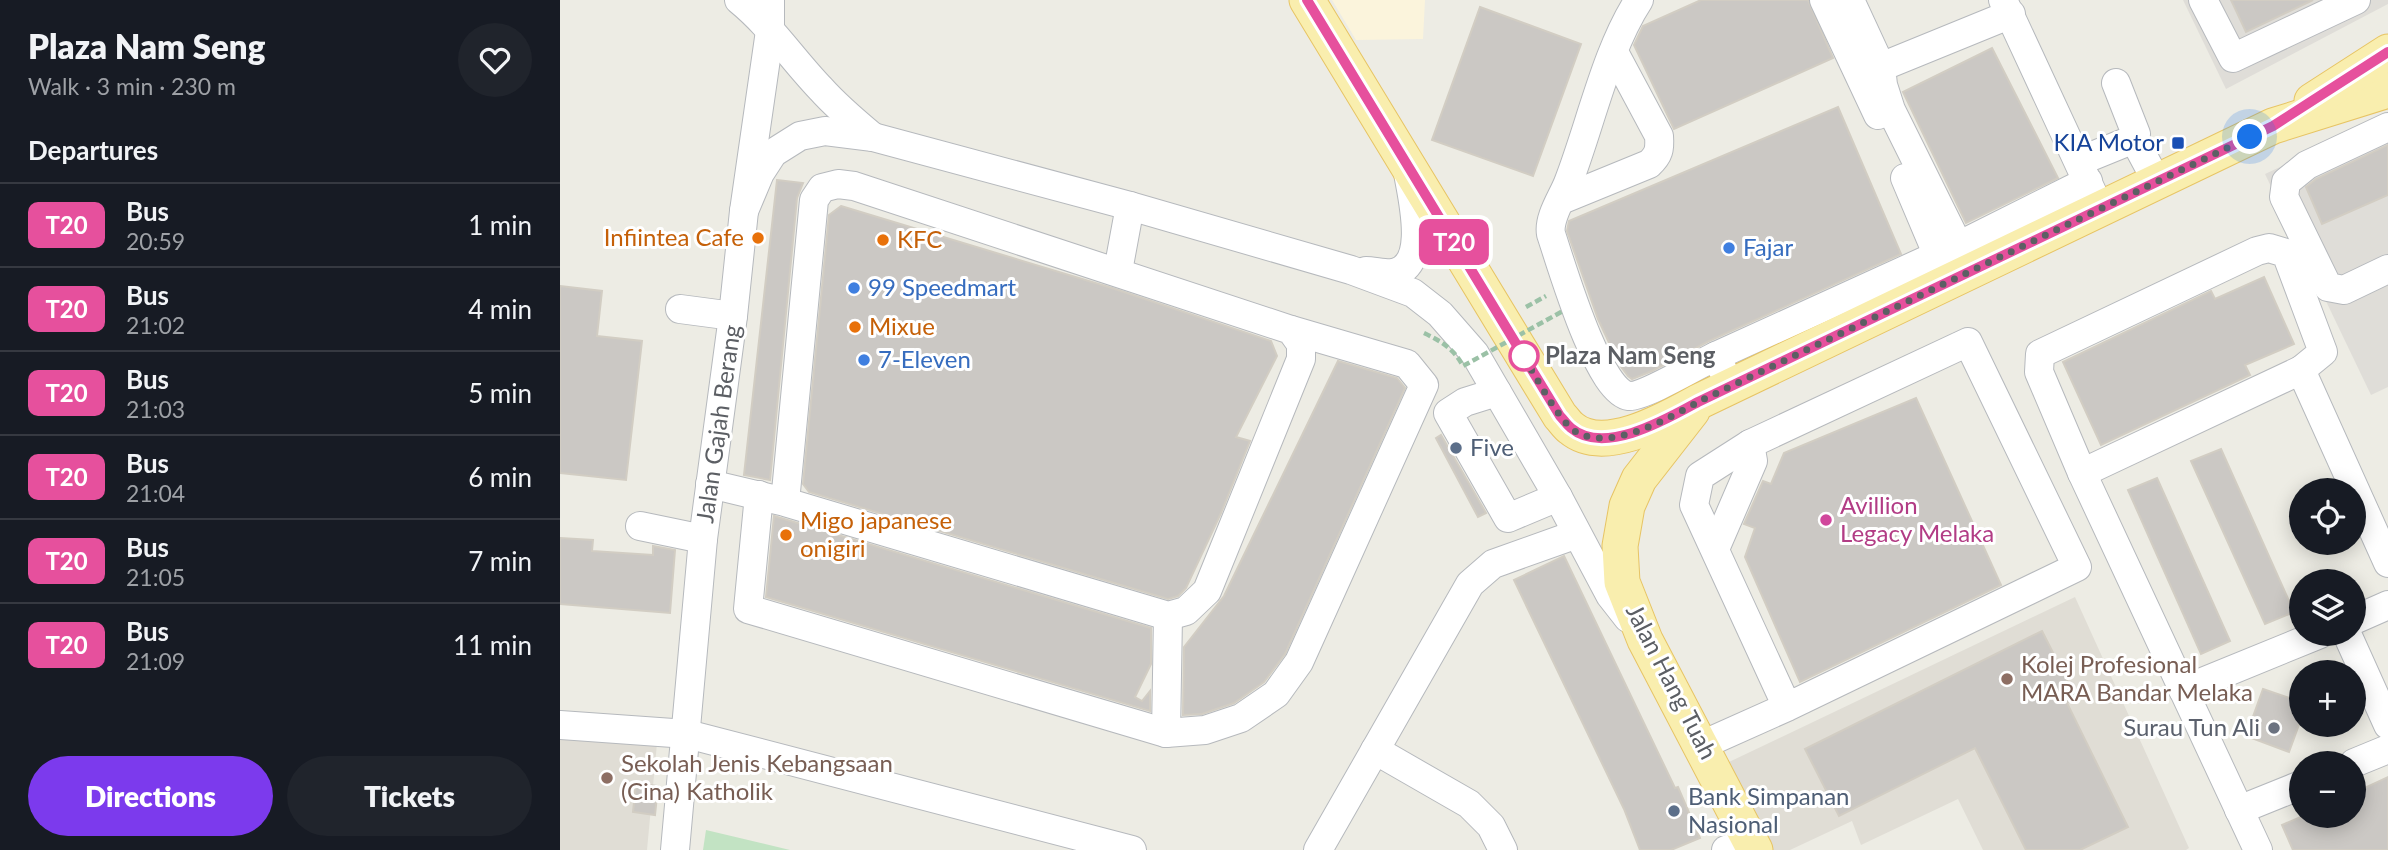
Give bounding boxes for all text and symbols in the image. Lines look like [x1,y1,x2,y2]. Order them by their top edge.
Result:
button: heart [458,23,532,97]
text: Plaza Nam Seng [28,26,265,66]
text: Walk · 3 min · 230 m [28,72,236,100]
your location [2232,119,2267,154]
place label: KIA Motor [2054,127,2164,156]
text: Departures [28,134,158,166]
marker: KIA Motor [2170,135,2186,151]
text: Bus [126,195,169,227]
text: 1 min [468,209,532,241]
text: T20 [45,210,88,239]
line badge: T20 [1414,219,1494,265]
place label: Infiintea Cafe [604,222,744,251]
place label: KFC [897,224,942,253]
text: 20:59 [126,227,185,255]
text: T20 [1433,227,1475,256]
marker: Infiintea Cafe [750,230,766,246]
marker: KFC [875,232,891,248]
place label: Fajar [1743,232,1793,261]
marker: Fajar [1721,240,1737,256]
place label: 99 Speedmart [868,272,1016,301]
text: Bus [126,279,169,311]
marker: 99 Speedmart [846,280,862,296]
text: 4 min [468,293,532,325]
text: T20 [45,294,88,323]
text: 21:02 [126,311,185,339]
place label: Mixue [869,311,935,340]
marker: Mixue [847,319,863,335]
street label: Jalan Gajah Berang [689,323,746,525]
place label: Plaza Nam Seng [1545,340,1716,369]
marker: Plaza Nam Seng [1509,341,1539,371]
place label: 7-Eleven [878,344,971,373]
marker: 7-Eleven [856,352,872,368]
text: Bus [126,363,169,395]
text: 5 min [468,377,532,409]
text: T20 [45,378,88,407]
text: 21:03 [126,395,185,423]
place label: Five [1470,432,1514,461]
marker: Five [1448,440,1464,456]
text: Bus [126,447,169,479]
text: 6 min [468,461,532,493]
text: T20 [45,462,88,491]
map controls [2289,478,2366,828]
button: locate [2289,478,2366,555]
text: 21:04 [126,479,185,507]
place label: Avillion Legacy Melaka [1840,490,1994,547]
place label: Migo japanese onigiri [800,505,952,562]
marker: Avillion Legacy Melaka [1818,512,1834,528]
marker: Migo japanese onigiri [778,527,794,543]
text: Bus [126,531,169,563]
text: 7 min [468,545,532,577]
text: T20 [45,546,88,575]
text: 21:05 [126,563,185,591]
button: layers [2289,569,2366,646]
street label: Jalan Hang Tuah [1621,599,1724,764]
text: Bus [126,615,169,647]
text: 11 min [453,629,532,661]
text: T20 [45,630,88,659]
text: 21:09 [126,647,185,675]
place label: Kolej Profesional MARA Bandar Melaka [2021,649,2253,706]
button: + [2289,660,2366,737]
marker: Kolej Profesional MARA Bandar Melaka [1999,671,2015,687]
place label: Surau Tun Ali [2123,712,2260,741]
marker: Surau Tun Ali [2266,720,2282,736]
place label: Sekolah Jenis Kebangsaan (Cina) Katholik [621,748,893,805]
button: − [2289,751,2366,828]
button: Directions [28,756,273,836]
button: Tickets [287,756,532,836]
marker: Sekolah Jenis Kebangsaan (Cina) Katholik [599,770,615,786]
place label: Bank Simpanan Nasional [1688,781,1850,838]
marker: Bank Simpanan Nasional [1666,803,1682,819]

